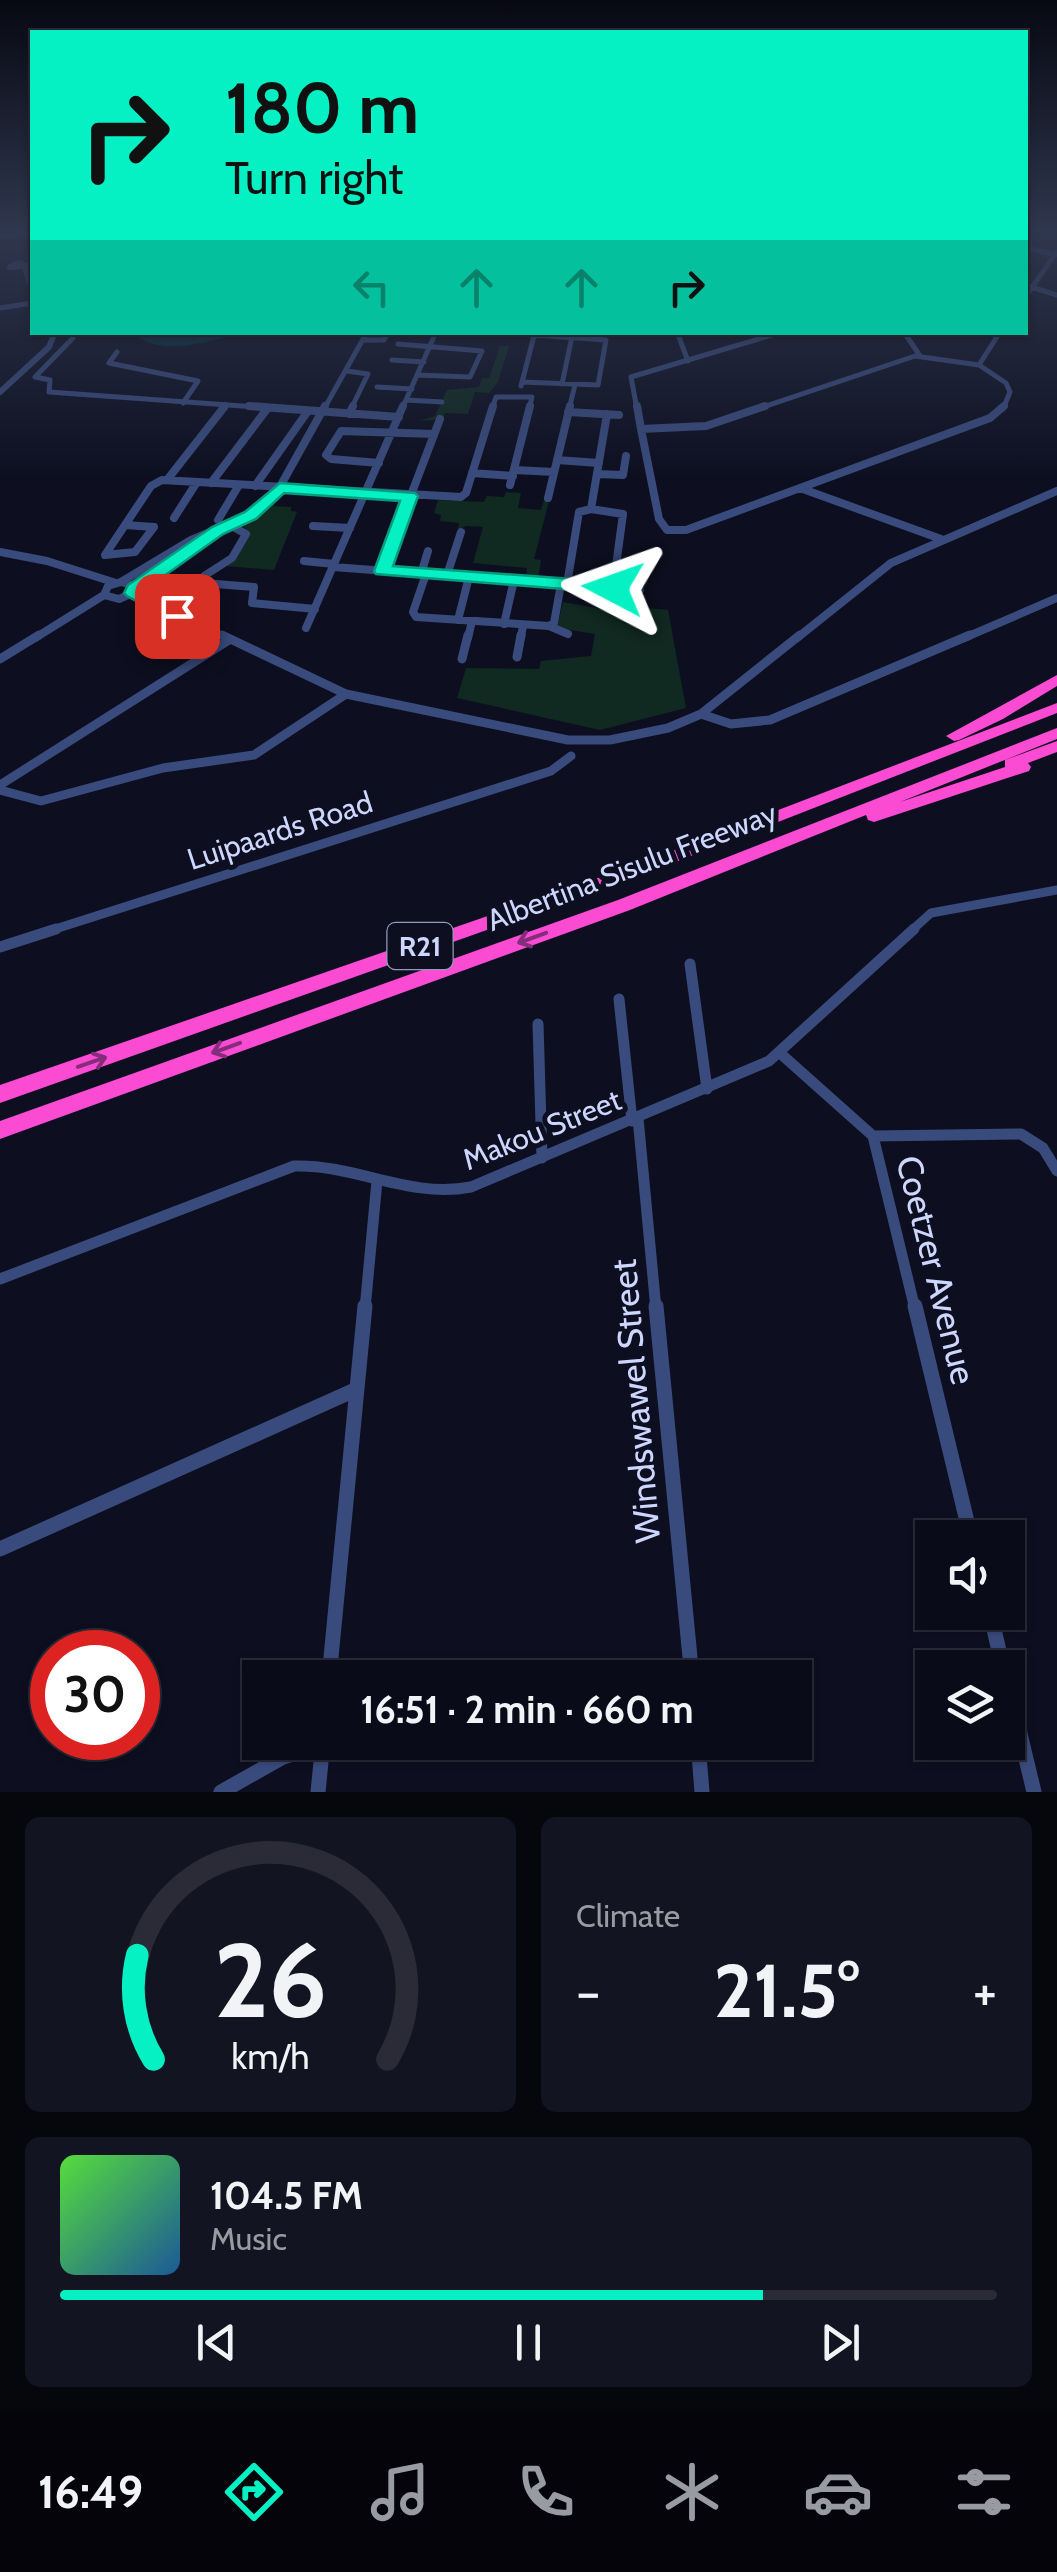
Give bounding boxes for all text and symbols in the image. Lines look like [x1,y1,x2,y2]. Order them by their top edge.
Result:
text: 180 m [225,65,419,151]
icon: right [60,70,190,200]
text: Turn right [225,151,404,205]
icon: left [344,260,399,315]
icon: ahead [449,260,504,315]
icon: ahead [554,260,609,315]
icon: right [659,260,714,315]
position arrow [561,536,665,640]
pin [135,574,220,659]
icon: arrive [150,589,205,644]
street label: Luipaards Road [183,783,377,878]
street label: Albertina Sisulu Freeway [482,794,782,939]
road number: R21 [388,923,452,969]
one-way arrow [517,930,548,948]
one-way arrow [212,1040,243,1058]
one-way arrow [75,1052,106,1070]
street label: Makou Street [457,1081,626,1178]
street label: Coetzer Avenue [887,1151,986,1389]
street label: Windswawel Street [602,1257,669,1545]
map controls [915,1520,1025,1760]
button: sound [915,1520,1025,1630]
speed limit sign: 30 [30,1630,160,1760]
button: layers [915,1650,1025,1760]
text: 16:51 · 2 min · 660 m [361,1686,693,1733]
text: Climate [576,1896,680,1935]
text: 26 [214,1917,327,2043]
text: 21.5° [714,1945,859,2036]
text: − [576,1958,600,2025]
text: + [973,1958,997,2025]
text: km/h [231,2035,310,2078]
text: 104.5 FM [210,2172,363,2219]
text: Music [210,2219,287,2258]
icon: previous [189,2315,244,2370]
icon: pause [501,2315,556,2370]
icon: next [813,2315,868,2370]
icon: directions [219,2457,289,2527]
icon: music [365,2457,435,2527]
icon: phone [511,2457,581,2527]
icon: climate [657,2457,727,2527]
icon: car [803,2457,873,2527]
icon: filters [949,2457,1019,2527]
text: 16:49 [38,2465,143,2519]

